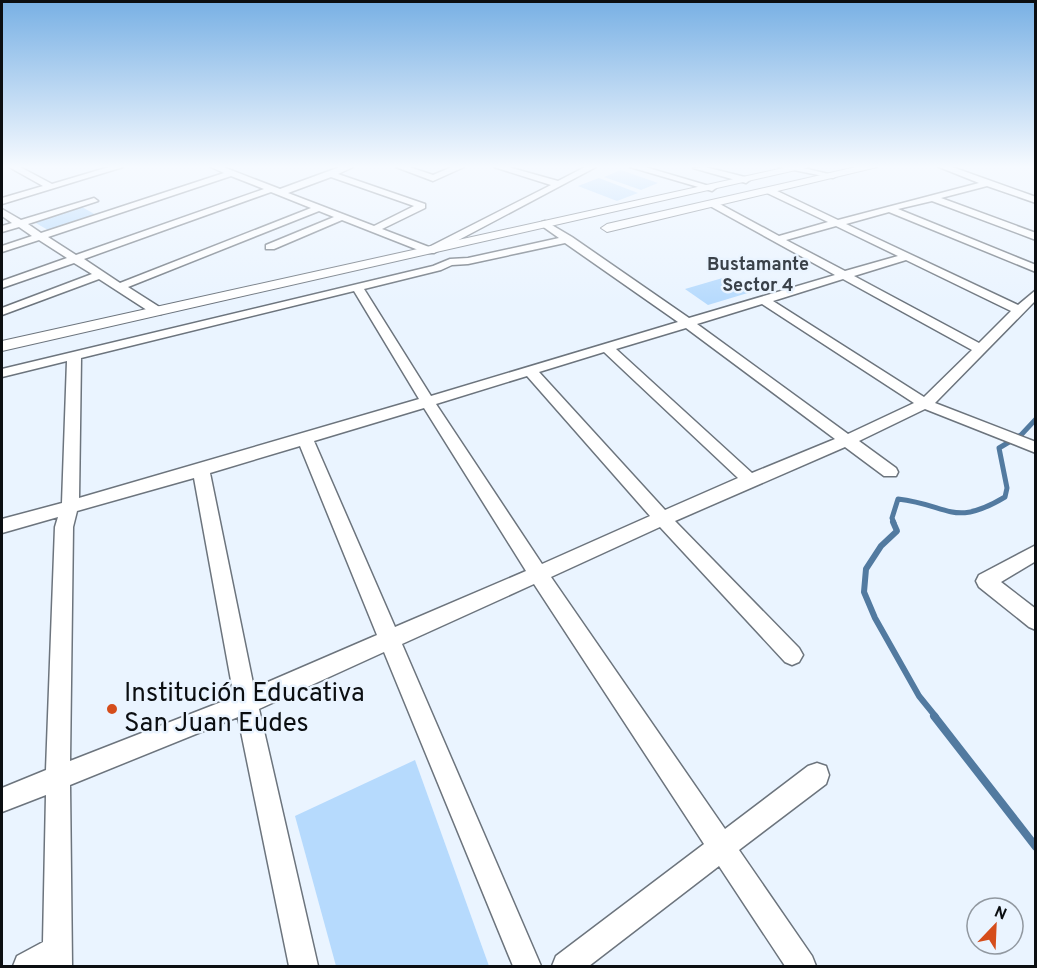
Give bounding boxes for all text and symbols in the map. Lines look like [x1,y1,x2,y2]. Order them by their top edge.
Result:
district label: Bustamante Sector 4 [707,254,809,298]
place label: Institución Educativa San Juan Eudes [124,678,365,741]
marker: Institución Educativa San Juan Eudes [105,702,119,716]
north arrow [965,896,1025,956]
text: N [991,903,1009,925]

